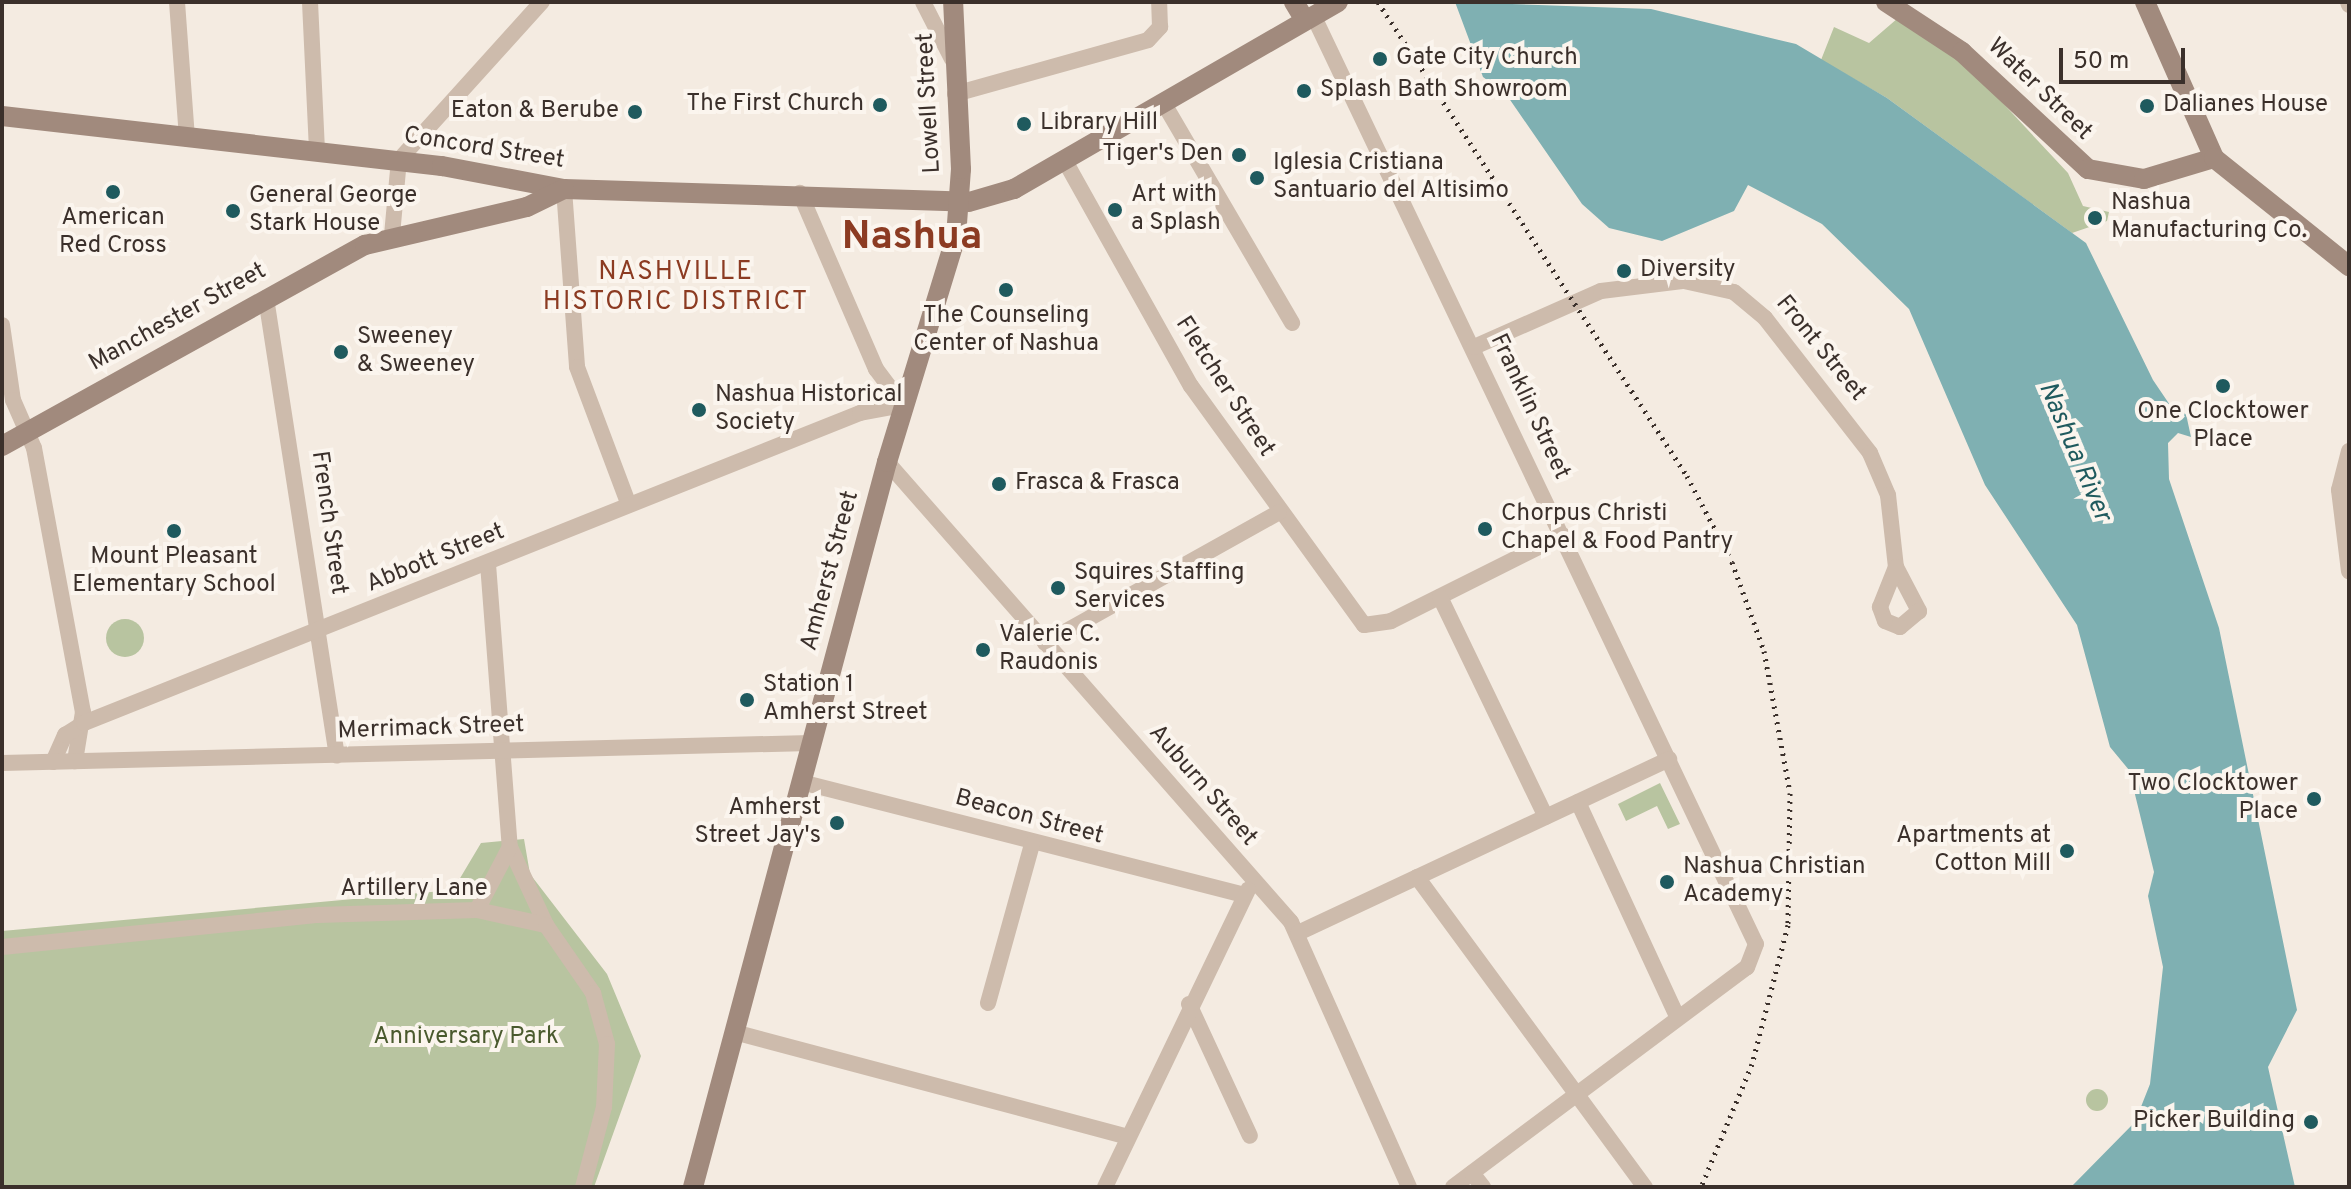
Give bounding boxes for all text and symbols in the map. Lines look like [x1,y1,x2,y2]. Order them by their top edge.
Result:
street label: Lowell Street [912,32,948,174]
scale bar [2063,32,2189,82]
street label: Water Street [1980,33,2098,147]
place label: Gate City Church [1396,45,1578,73]
text: 50 m [2073,47,2129,77]
marker: Gate City Church [1371,50,1389,68]
place label: Splash Bath Showroom [1320,77,1568,105]
marker: Splash Bath Showroom [1295,82,1313,100]
place label: The First Church [686,91,864,119]
place label: Dalianes House [2163,92,2328,120]
marker: The First Church [871,96,889,114]
marker: Dalianes House [2138,97,2156,115]
place label: Eaton & Berube [451,98,619,126]
marker: Eaton & Berube [626,103,644,121]
place label: Library Hill [1040,110,1158,138]
marker: Library Hill [1015,115,1033,133]
street label: Concord Street [402,122,566,176]
place label: Tiger's Den [1102,141,1223,169]
marker: Tiger's Den [1230,146,1248,164]
place label: Iglesia Cristiana Santuario del Altisimo [1273,150,1510,206]
marker: Iglesia Cristiana Santuario del Altisimo [1248,169,1266,187]
place label: Art with a Splash [1131,182,1221,238]
marker: American Red Cross [104,183,122,201]
place label: General George Stark House [249,183,417,239]
place label: Nashua Manufacturing Co. [2111,190,2307,246]
marker: Art with a Splash [1106,201,1124,219]
marker: General George Stark House [224,202,242,220]
place label: American Red Cross [59,205,167,261]
marker: Nashua Manufacturing Co. [2086,209,2104,227]
district label: Nashua [842,214,982,262]
street label: Manchester Street [84,257,272,379]
district label: NASHVILLE HISTORIC DISTRICT [543,257,809,318]
place label: Diversity [1640,257,1736,285]
marker: Diversity [1615,262,1633,280]
marker: The Counseling Center of Nashua [997,281,1015,299]
street label: Front Street [1769,290,1871,408]
place label: The Counseling Center of Nashua [913,303,1099,359]
street label: Fletcher Street [1168,311,1280,463]
place label: Sweeney & Sweeney [357,324,475,380]
street label: Franklin Street [1483,330,1575,484]
marker: Sweeney & Sweeney [332,343,350,361]
marker: One Clocktower Place [2214,377,2232,395]
water label: Nashua River [2031,378,2117,526]
place label: Nashua Historical Society [715,382,903,438]
place label: One Clocktower Place [2137,399,2309,455]
marker: Nashua Historical Society [690,401,708,419]
street label: French Street [304,449,352,597]
place label: Frasca & Frasca [1015,470,1180,498]
marker: Frasca & Frasca [990,475,1008,493]
street label: Amherst Street [796,488,866,654]
place label: Chorpus Christi Chapel & Food Pantry [1501,501,1733,557]
street label: Abbott Street [363,518,509,600]
marker: Chorpus Christi Chapel & Food Pantry [1476,520,1494,538]
marker: Mount Pleasant Elementary School [165,522,183,540]
place label: Mount Pleasant Elementary School [72,544,276,600]
place label: Squires Staffing Services [1074,560,1245,616]
marker: Squires Staffing Services [1049,579,1067,597]
place label: Valerie C. Raudonis [999,622,1100,678]
marker: Valerie C. Raudonis [974,641,992,659]
place label: Station 1 Amherst Street [763,672,928,728]
marker: Station 1 Amherst Street [738,691,756,709]
street label: Merrimack Street [337,711,525,747]
street label: Auburn Street [1142,719,1262,853]
place label: Two Clocktower Place [2128,771,2298,827]
street label: Beacon Street [952,784,1106,852]
marker: Two Clocktower Place [2305,790,2323,808]
place label: Amherst Street Jay's [695,795,821,851]
marker: Amherst Street Jay's [828,814,846,832]
place label: Apartments at Cotton Mill [1896,823,2051,879]
marker: Apartments at Cotton Mill [2058,842,2076,860]
place label: Nashua Christian Academy [1683,854,1865,910]
marker: Nashua Christian Academy [1658,873,1676,891]
street label: Artillery Lane [340,876,488,904]
park label: Anniversary Park [373,1024,559,1052]
place label: Picker Building [2133,1108,2295,1136]
marker: Picker Building [2302,1113,2320,1131]

